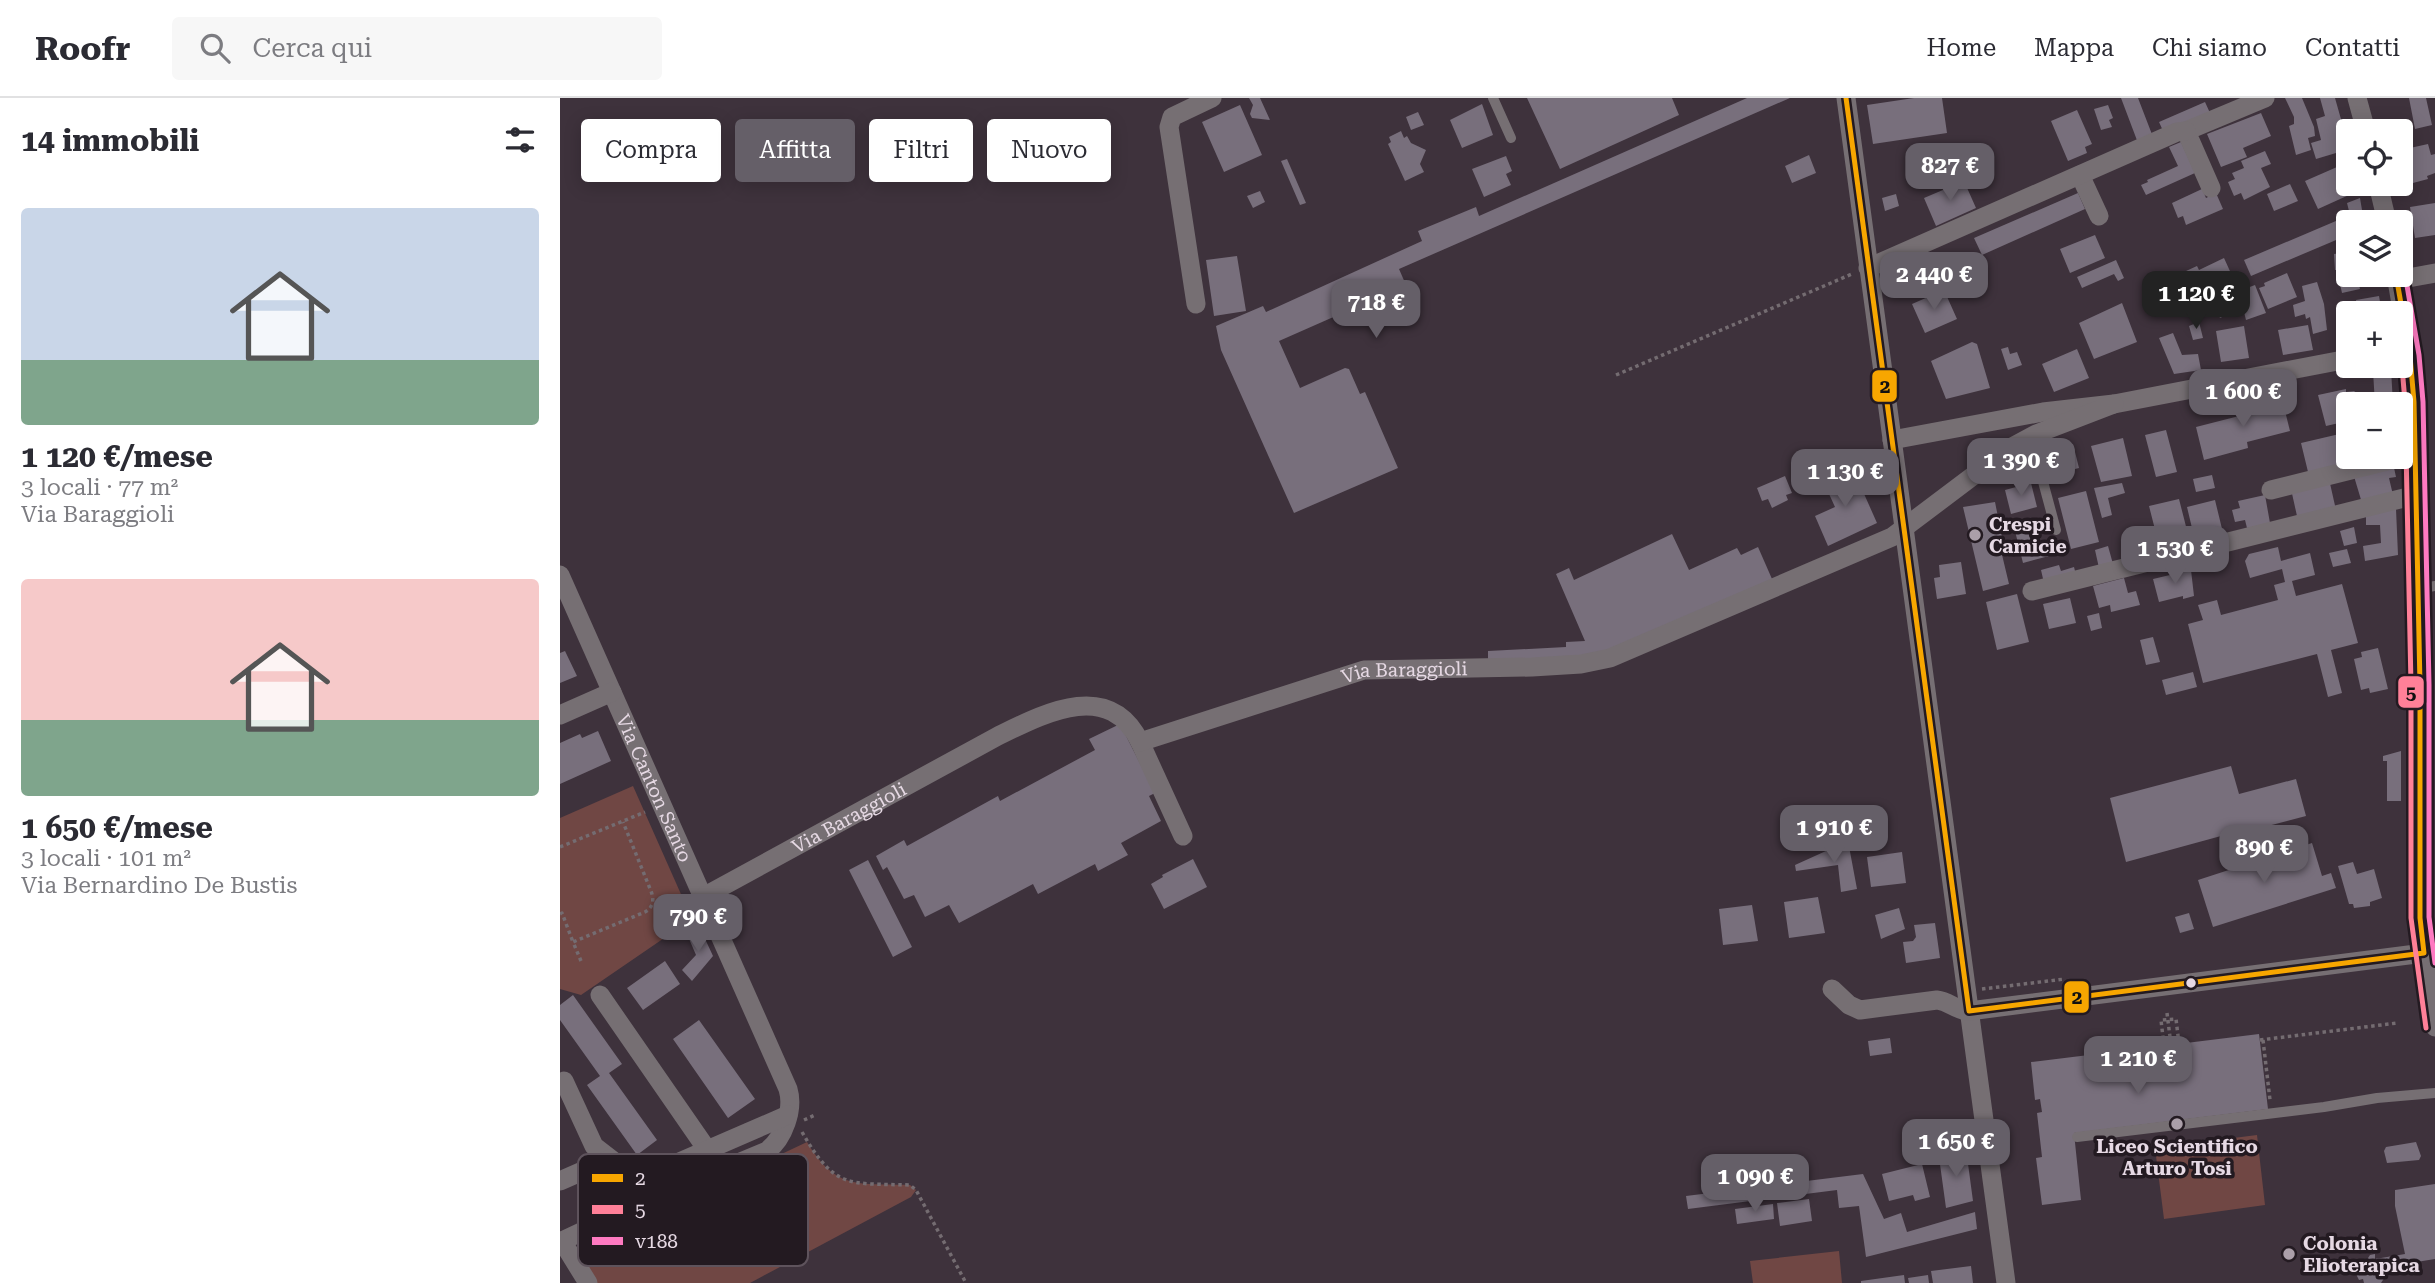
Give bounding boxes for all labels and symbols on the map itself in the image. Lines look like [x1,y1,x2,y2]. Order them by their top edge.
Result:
pin: 827 € [1901,144,1999,203]
pin: 2 440 € [1869,252,1999,312]
pin: 1 120 € [2131,272,2261,331]
pin: 718 € [1327,280,1425,340]
line badge: 2 [1871,369,1898,403]
pin: 1 600 € [2178,370,2308,429]
text: 2 [1880,375,1890,398]
pin: 1 390 € [1956,438,2086,498]
pin: 1 130 € [1780,450,1910,509]
place label: Crespi Camicie [1989,513,2067,558]
pin: 1 530 € [2110,526,2240,586]
marker: Crespi Camicie [1967,527,1983,543]
street label: Via Baraggioli [1338,657,1468,689]
line badge: 5 [2397,675,2425,709]
text: 5 [2406,681,2417,704]
street label: Via Canton Santo [611,711,697,866]
street label: Via Baraggioli [788,777,910,858]
pin: 1 910 € [1769,806,1899,865]
pin: 890 € [2215,826,2313,885]
pin: 790 € [649,894,747,954]
unlabelled marker [2184,976,2198,990]
line badge: 2 [2063,980,2090,1014]
text: 2 [2072,986,2082,1009]
pin: 1 210 € [2073,1037,2203,1096]
marker: Liceo Scientifico Arturo Tosi [2169,1116,2185,1132]
pin: 1 650 € [1891,1119,2021,1179]
place label: Liceo Scientifico Arturo Tosi [2096,1135,2258,1180]
legend [578,1154,808,1266]
pin: 1 090 € [1690,1154,1820,1214]
text: 2 [635,1167,646,1190]
text: 5 [635,1198,646,1221]
text: v188 [635,1230,678,1253]
place label: Colonia Elioterapica [2303,1232,2420,1277]
marker: Colonia Elioterapica [2281,1246,2297,1262]

